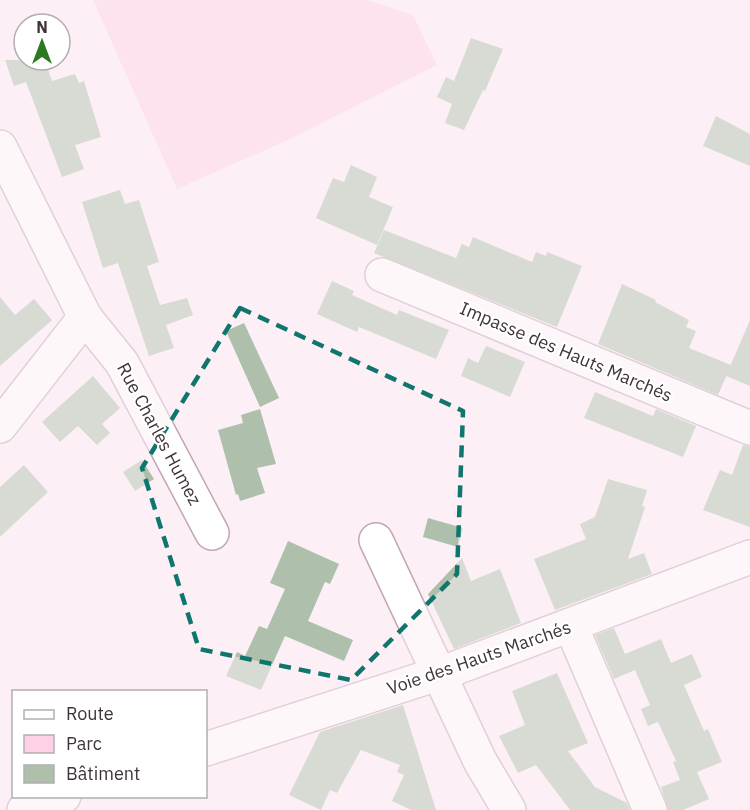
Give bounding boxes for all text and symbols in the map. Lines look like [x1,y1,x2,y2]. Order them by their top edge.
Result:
north arrow [12,12,72,72]
text: N [36,17,48,37]
street label: Impasse des Hauts Marchés [457,296,676,407]
street label: Rue Charles Humez [112,359,207,509]
street label: Voie des Hauts Marchés [384,615,574,700]
legend [12,690,207,798]
text: Route [66,702,114,725]
text: Parc [66,732,102,755]
text: Bâtiment [66,762,140,785]

